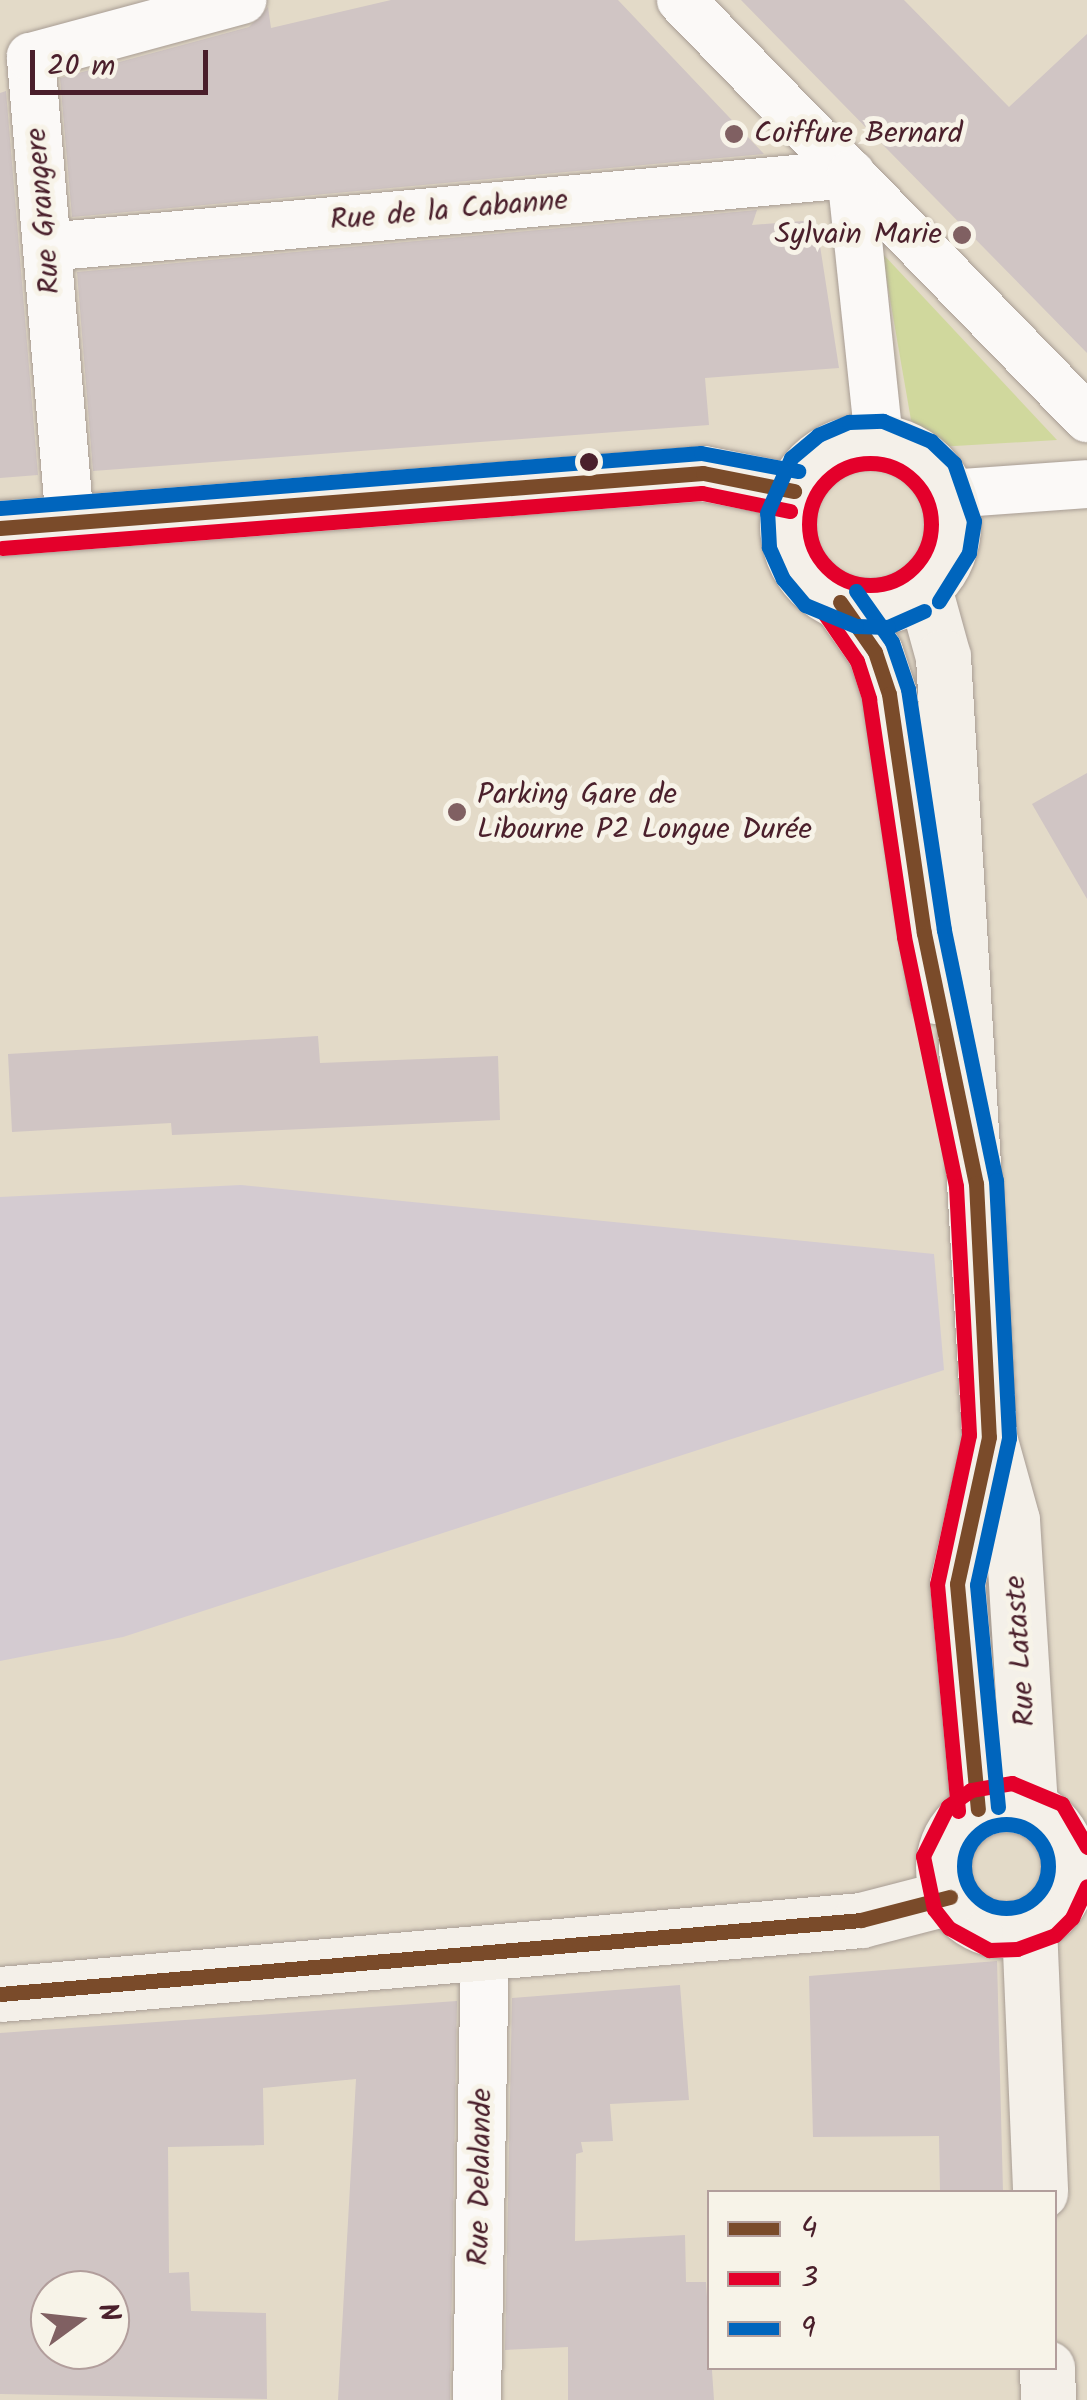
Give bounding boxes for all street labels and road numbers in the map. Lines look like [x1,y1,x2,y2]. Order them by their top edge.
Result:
street label: Rue Grangere [19,126,69,296]
street label: Rue de la Cabanne [329,183,569,239]
street label: Rue Lataste [998,1574,1044,1728]
street label: Rue Delalande [461,2088,501,2266]

